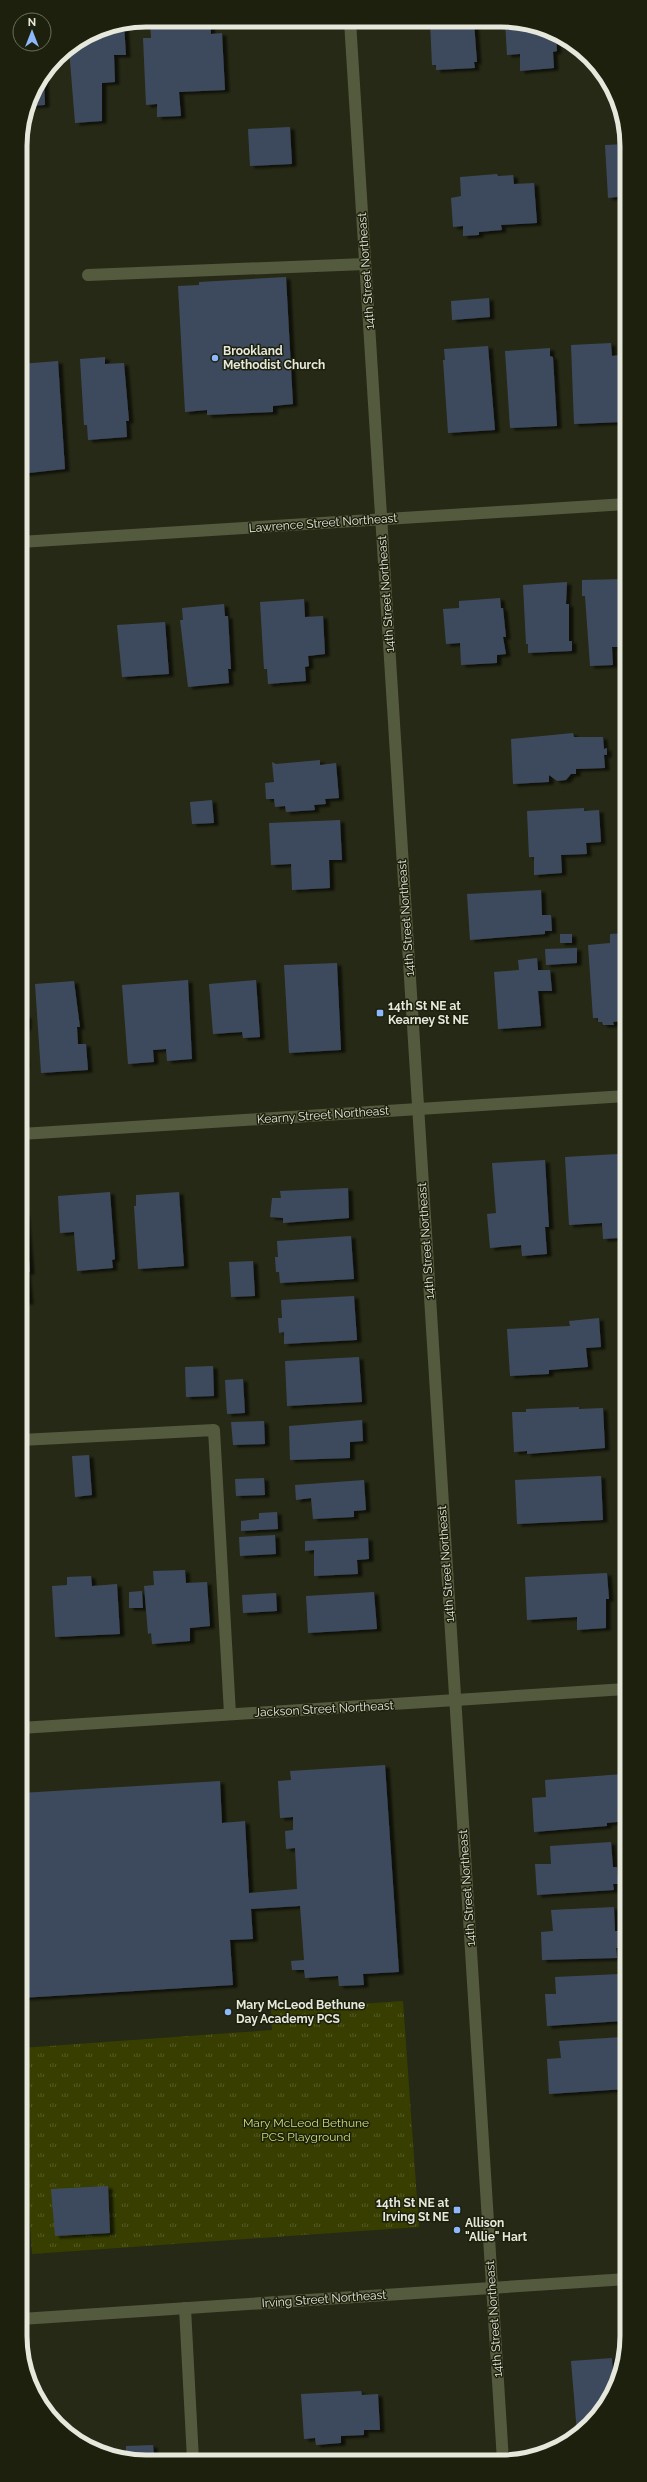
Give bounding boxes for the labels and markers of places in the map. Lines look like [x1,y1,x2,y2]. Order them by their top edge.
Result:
place label: Brookland Methodist Church [223,344,325,372]
marker: Brookland Methodist Church [210,353,220,363]
place label: 14th St NE at Kearney St NE [388,999,469,1027]
marker: 14th St NE at Kearney St NE [375,1008,385,1018]
place label: Mary McLeod Bethune Day Academy PCS [236,1998,365,2026]
marker: Mary McLeod Bethune Day Academy PCS [223,2007,233,2017]
place label: 14th St NE at Irving St NE [376,2196,449,2224]
marker: 14th St NE at Irving St NE [452,2205,462,2215]
place label: Allison "Allie" Hart [465,2216,527,2244]
marker: Allison "Allie" Hart [452,2225,462,2235]

